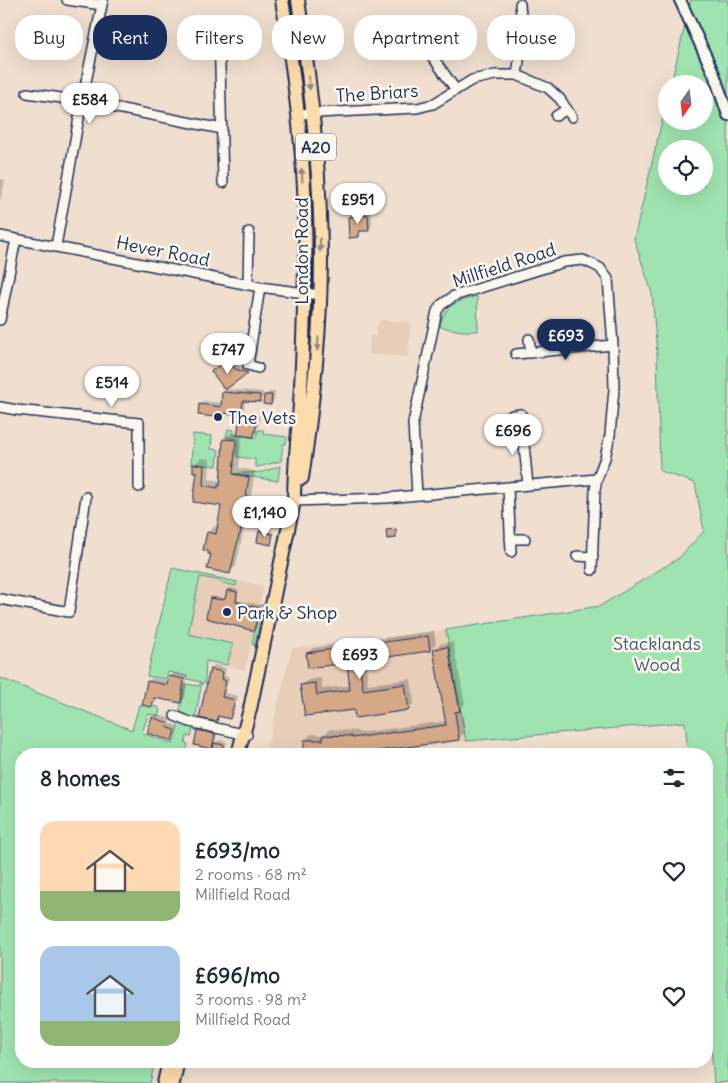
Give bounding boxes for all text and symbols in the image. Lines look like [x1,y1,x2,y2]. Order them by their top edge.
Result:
chip: Buy [15,15,83,60]
chip: Rent [93,15,167,60]
chip: Filters [177,15,262,60]
chip: New [272,15,344,60]
chip: Apartment [354,15,477,60]
chip: House [487,15,575,60]
one-way arrow [305,75,313,91]
north arrow [658,75,712,130]
map controls [658,75,713,195]
street label: The Briars [335,79,419,107]
pin: £584 [60,82,120,125]
text: £584 [72,89,108,109]
road number: A20 [296,134,336,160]
button: locate [658,140,713,195]
one-way arrow [298,167,306,183]
pin: £951 [328,182,388,225]
text: £951 [341,189,375,209]
street label: London Road [290,197,313,305]
street label: Hever Road [114,231,212,271]
one-way arrow [316,237,324,253]
street label: Millfield Road [449,237,559,293]
pin: £693 [536,318,596,361]
text: £693 [548,325,584,345]
pin: £747 [198,332,258,375]
one-way arrow [313,336,321,352]
text: £747 [212,339,245,359]
pin: £514 [82,366,142,408]
text: £514 [95,372,129,392]
place label: The Vets [228,406,296,429]
marker: The Vets [212,411,224,423]
pin: £696 [483,414,543,456]
text: £696 [495,420,531,440]
pin: £1,140 [224,496,306,538]
text: £1,140 [243,502,287,522]
place label: Park & Shop [237,601,337,624]
marker: Park & Shop [221,606,233,618]
park label: Stacklands Wood [613,632,701,676]
pin: £693 [330,638,390,680]
text: £693 [342,644,378,664]
icon: filters [660,764,688,792]
text: 8 homes [40,765,120,792]
text: £693/mo [195,837,280,864]
icon: home [80,841,140,901]
icon: heart [660,857,688,885]
text: 2 rooms · 68 m² [195,864,307,884]
text: Millfield Road [195,884,290,904]
text: £696/mo [195,962,280,989]
icon: home [80,966,140,1026]
icon: heart [660,982,688,1010]
text: 3 rooms · 98 m² [195,989,307,1009]
text: Millfield Road [195,1009,290,1029]

